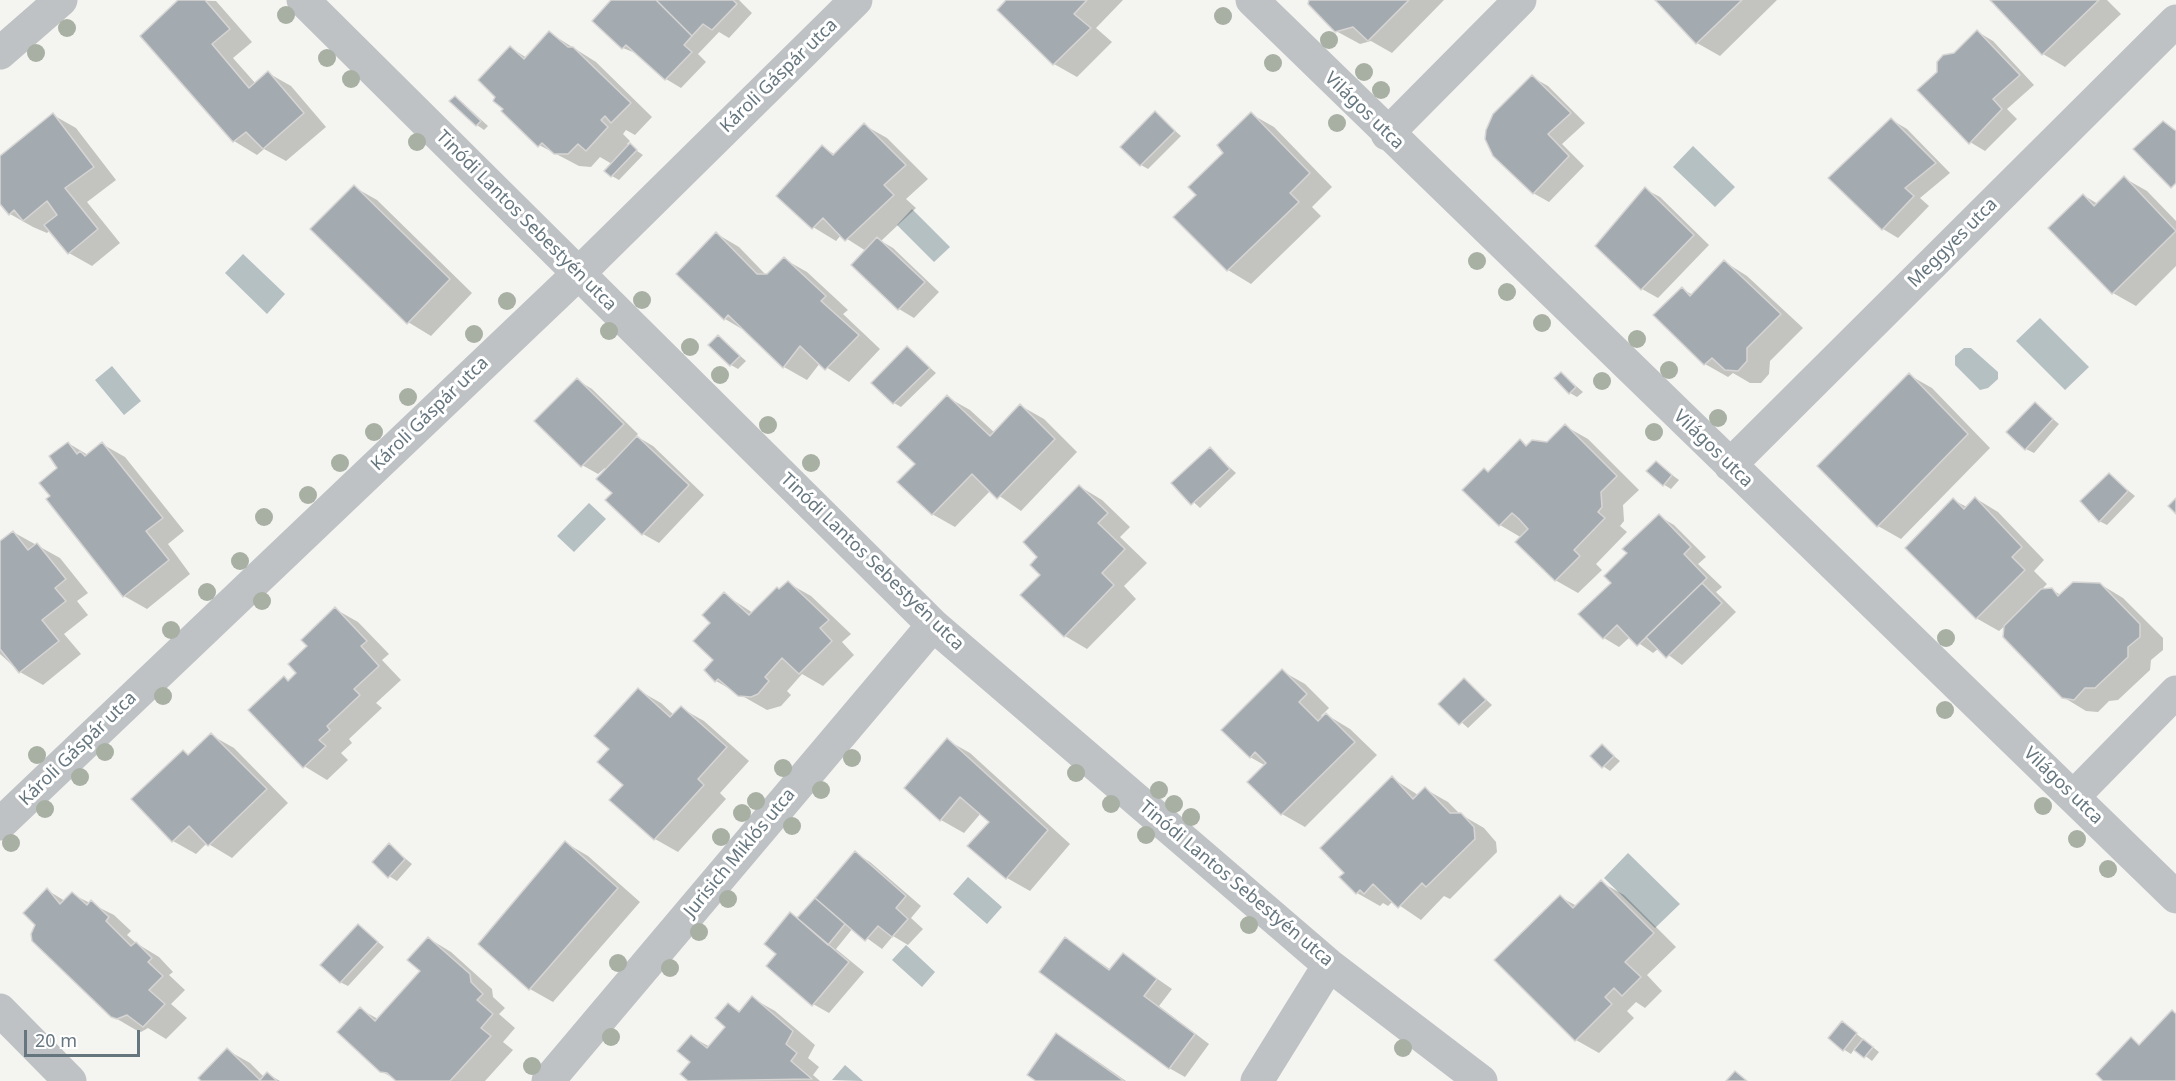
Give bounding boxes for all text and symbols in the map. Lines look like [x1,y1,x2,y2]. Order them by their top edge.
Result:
street label: Károli Gáspár utca [716,15,842,137]
street label: Világos utca [1320,68,1408,154]
street label: Tinódi Lantos Sebestyén utca [431,126,621,316]
street label: Meggyes utca [1904,194,2002,292]
street label: Károli Gáspár utca [367,353,493,475]
street label: Világos utca [1669,406,1757,492]
street label: Tinódi Lantos Sebestyén utca [776,469,968,655]
street label: Károli Gáspár utca [15,688,141,810]
street label: Világos utca [2019,743,2107,829]
street label: Jurisich Miklós utca [680,784,800,922]
street label: Tinódi Lantos Sebestyén utca [1135,797,1337,971]
scale bar [27,1018,142,1056]
text: 20 m [35,1028,77,1052]

